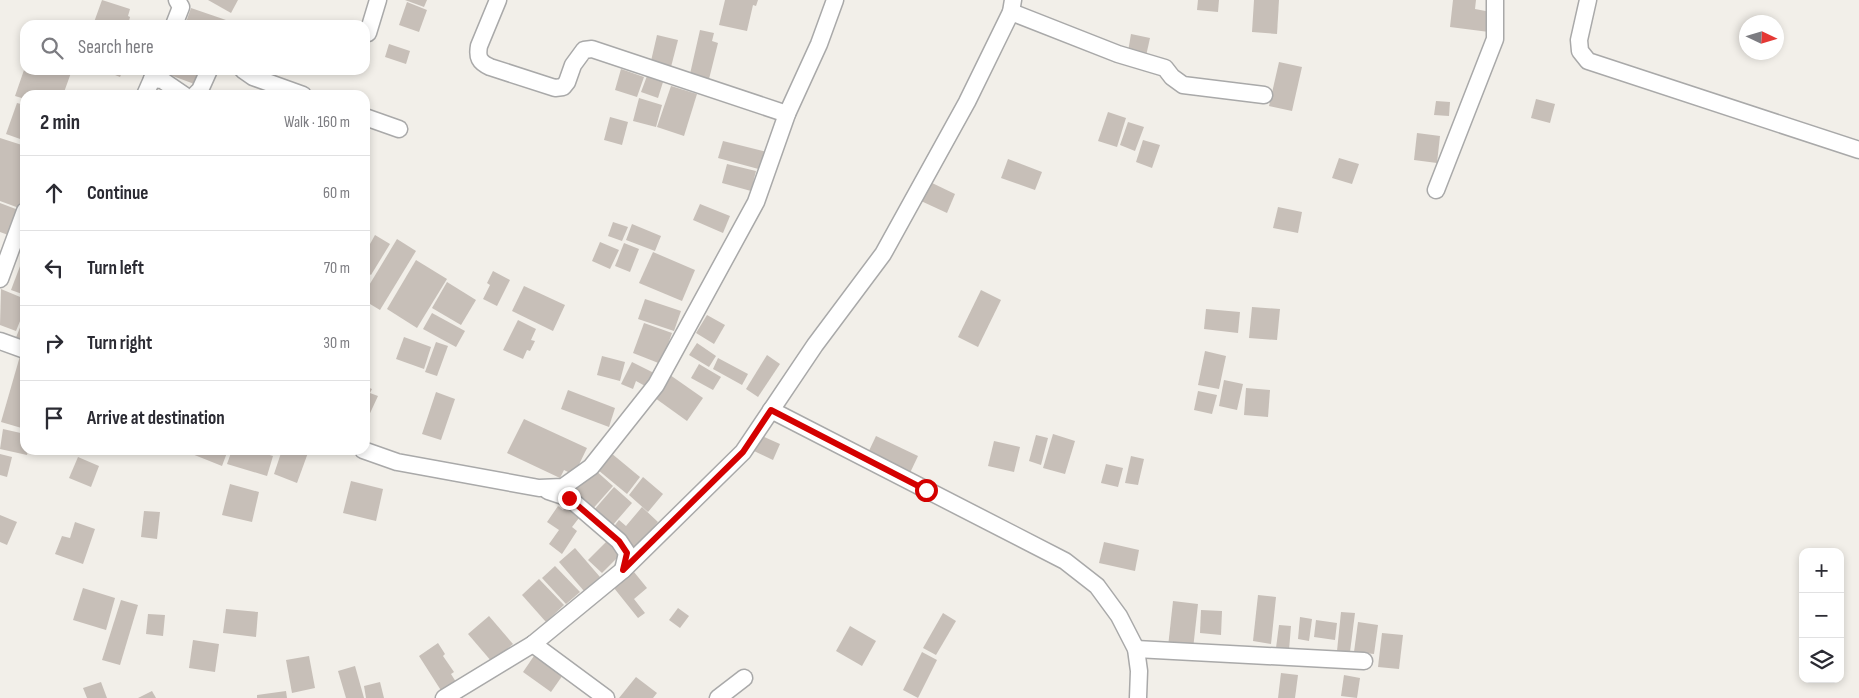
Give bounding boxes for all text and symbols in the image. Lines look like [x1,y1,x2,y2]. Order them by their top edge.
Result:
north arrow [1739,15,1784,60]
search box [20,20,370,75]
icon: search [38,34,66,62]
text: Search here [78,36,154,59]
text: 2 min [40,110,80,135]
text: Walk · 160 m [284,113,350,132]
icon: ahead [40,179,68,207]
text: Continue [87,182,148,205]
text: 60 m [323,184,350,203]
icon: left [40,254,68,282]
text: Turn left [87,257,144,280]
text: 70 m [324,259,350,278]
icon: right [40,329,68,357]
text: Turn right [87,332,152,355]
text: 30 m [323,334,350,353]
icon: arrive [40,404,68,432]
text: Arrive at destination [87,407,225,430]
route start [915,479,938,502]
route end [558,487,581,510]
map controls [1799,548,1844,683]
button: + [1799,548,1844,593]
button: − [1799,593,1844,638]
button: layers [1799,638,1844,683]

